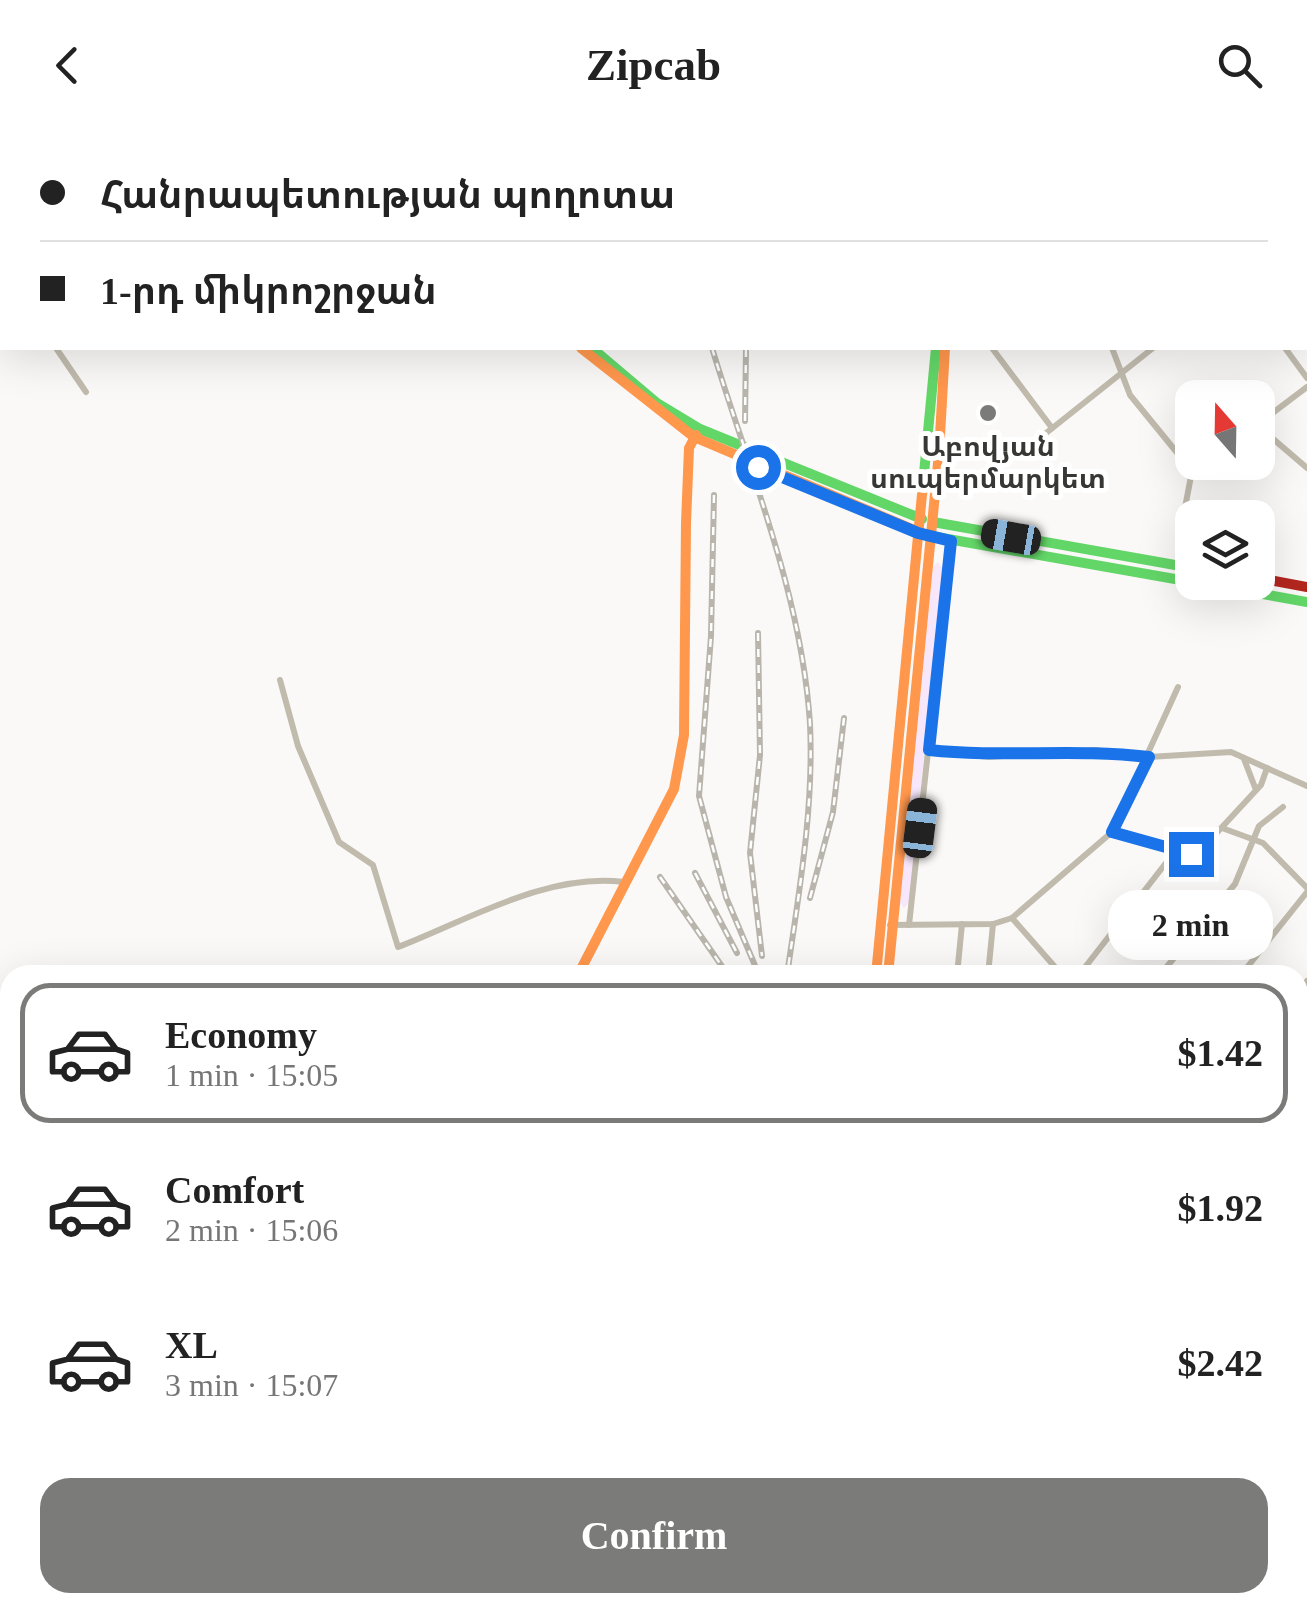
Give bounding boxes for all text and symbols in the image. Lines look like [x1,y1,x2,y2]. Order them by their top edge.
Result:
icon: back [40,38,95,93]
icon: search [1212,38,1267,93]
text: Zipcab [586,40,721,90]
text: Հանրապետության պողոտա [100,174,675,216]
text: 1-րդ միկրոշրջան [100,270,437,312]
north arrow [1175,380,1275,480]
map controls [1175,380,1275,600]
marker: Աբովյան սուպերմարկետ [977,402,999,424]
place label: Աբովյան սուպերմարկետ [870,431,1106,495]
route start [736,445,781,490]
button: layers [1175,500,1275,600]
car [979,517,1043,557]
car [901,796,939,860]
route end [1169,832,1214,877]
callout: 2 min [1108,889,1274,959]
text: 2 min [1152,907,1229,943]
icon: car [45,1008,135,1098]
text: Economy [165,1014,317,1056]
text: $1.42 [1178,1032,1263,1074]
text: 1 min · 15:05 [165,1057,338,1093]
icon: car [45,1163,135,1253]
text: Comfort [165,1169,304,1211]
text: $1.92 [1178,1187,1263,1229]
text: 2 min · 15:06 [165,1212,338,1248]
icon: car [45,1318,135,1408]
text: XL [165,1324,218,1366]
text: $2.42 [1178,1342,1263,1384]
text: 3 min · 15:07 [165,1367,338,1403]
button: Confirm [40,1478,1268,1593]

